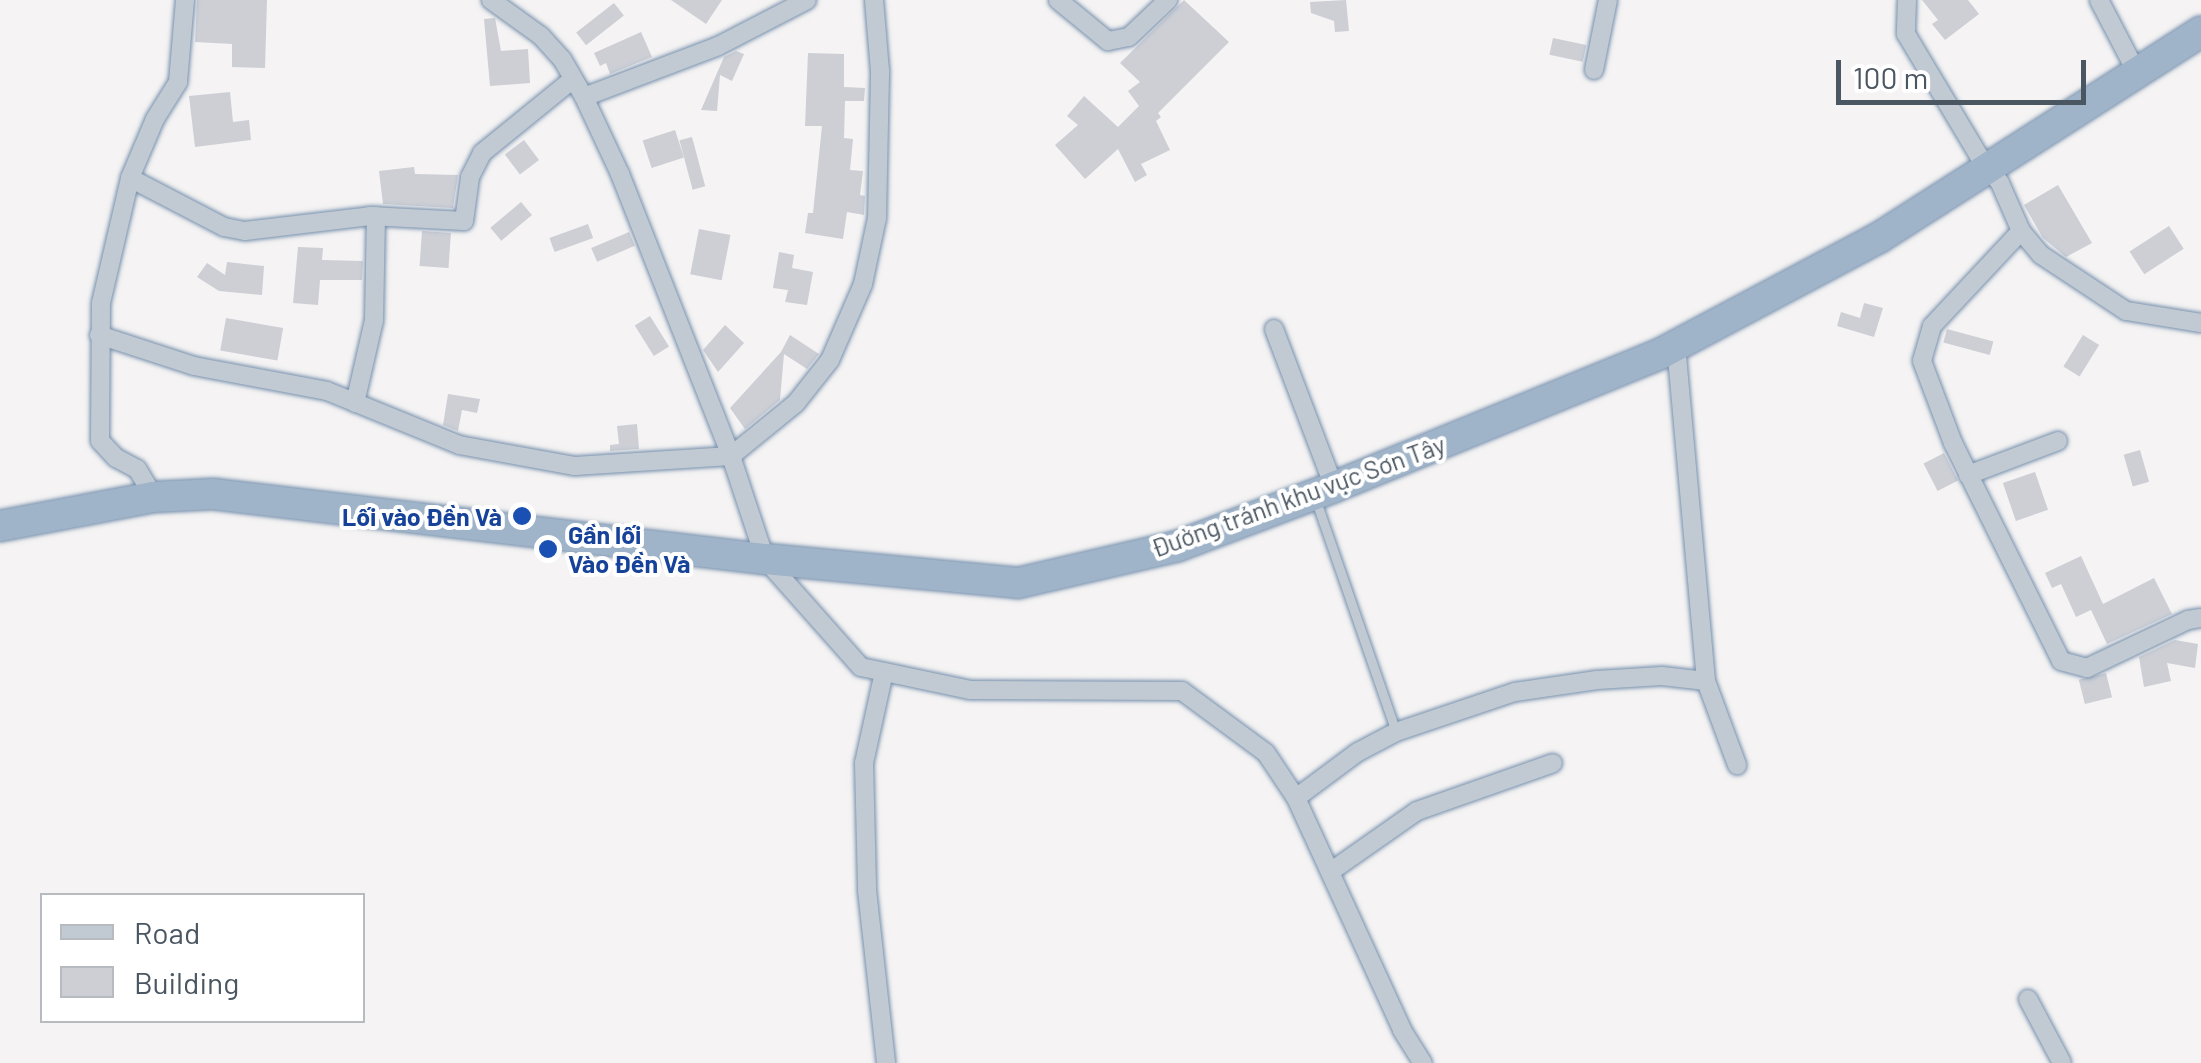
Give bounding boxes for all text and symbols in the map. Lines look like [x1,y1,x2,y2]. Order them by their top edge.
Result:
scale bar [1841,40,2091,102]
text: 100 m [1853,59,1928,95]
street label: Đường tránh khu vực Sơn Tây [1147,429,1449,563]
place label: Lối vào Đền Và [342,501,502,531]
marker: Lối vào Đền Và [511,505,533,527]
place label: Gần lối Vào Đền Và [568,520,690,579]
marker: Gần lối Vào Đền Và [537,538,559,560]
legend [40,893,365,1023]
text: Road [134,914,200,950]
text: Building [134,964,239,1000]

